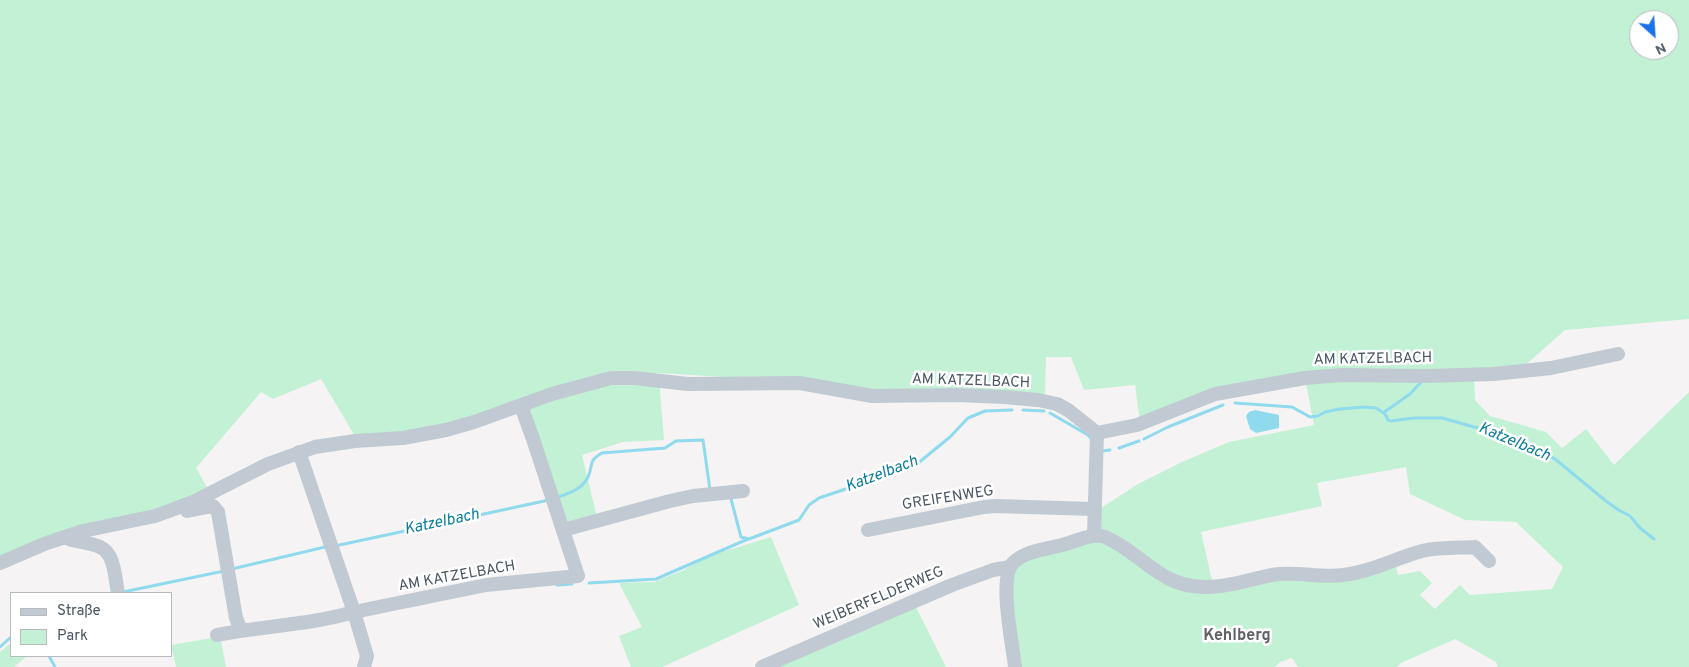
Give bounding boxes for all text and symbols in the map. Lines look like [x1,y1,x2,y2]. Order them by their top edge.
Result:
north arrow [1629,10,1679,60]
text: N [1652,38,1669,58]
street label: AM KATZELBACH [1314,350,1432,370]
street label: AM KATZELBACH [911,371,1031,393]
water label: Katzelbach [1475,419,1553,467]
water label: Katzelbach [843,452,921,498]
street label: GREIFENWEG [901,483,995,515]
water label: Katzelbach [403,506,481,540]
street label: AM KATZELBACH [397,558,517,596]
street label: WEIBERFELDERWEG [811,563,947,635]
legend [10,592,172,657]
text: Straße [57,602,101,621]
text: Park [57,627,88,646]
district label: Kehlberg [1203,627,1271,647]

